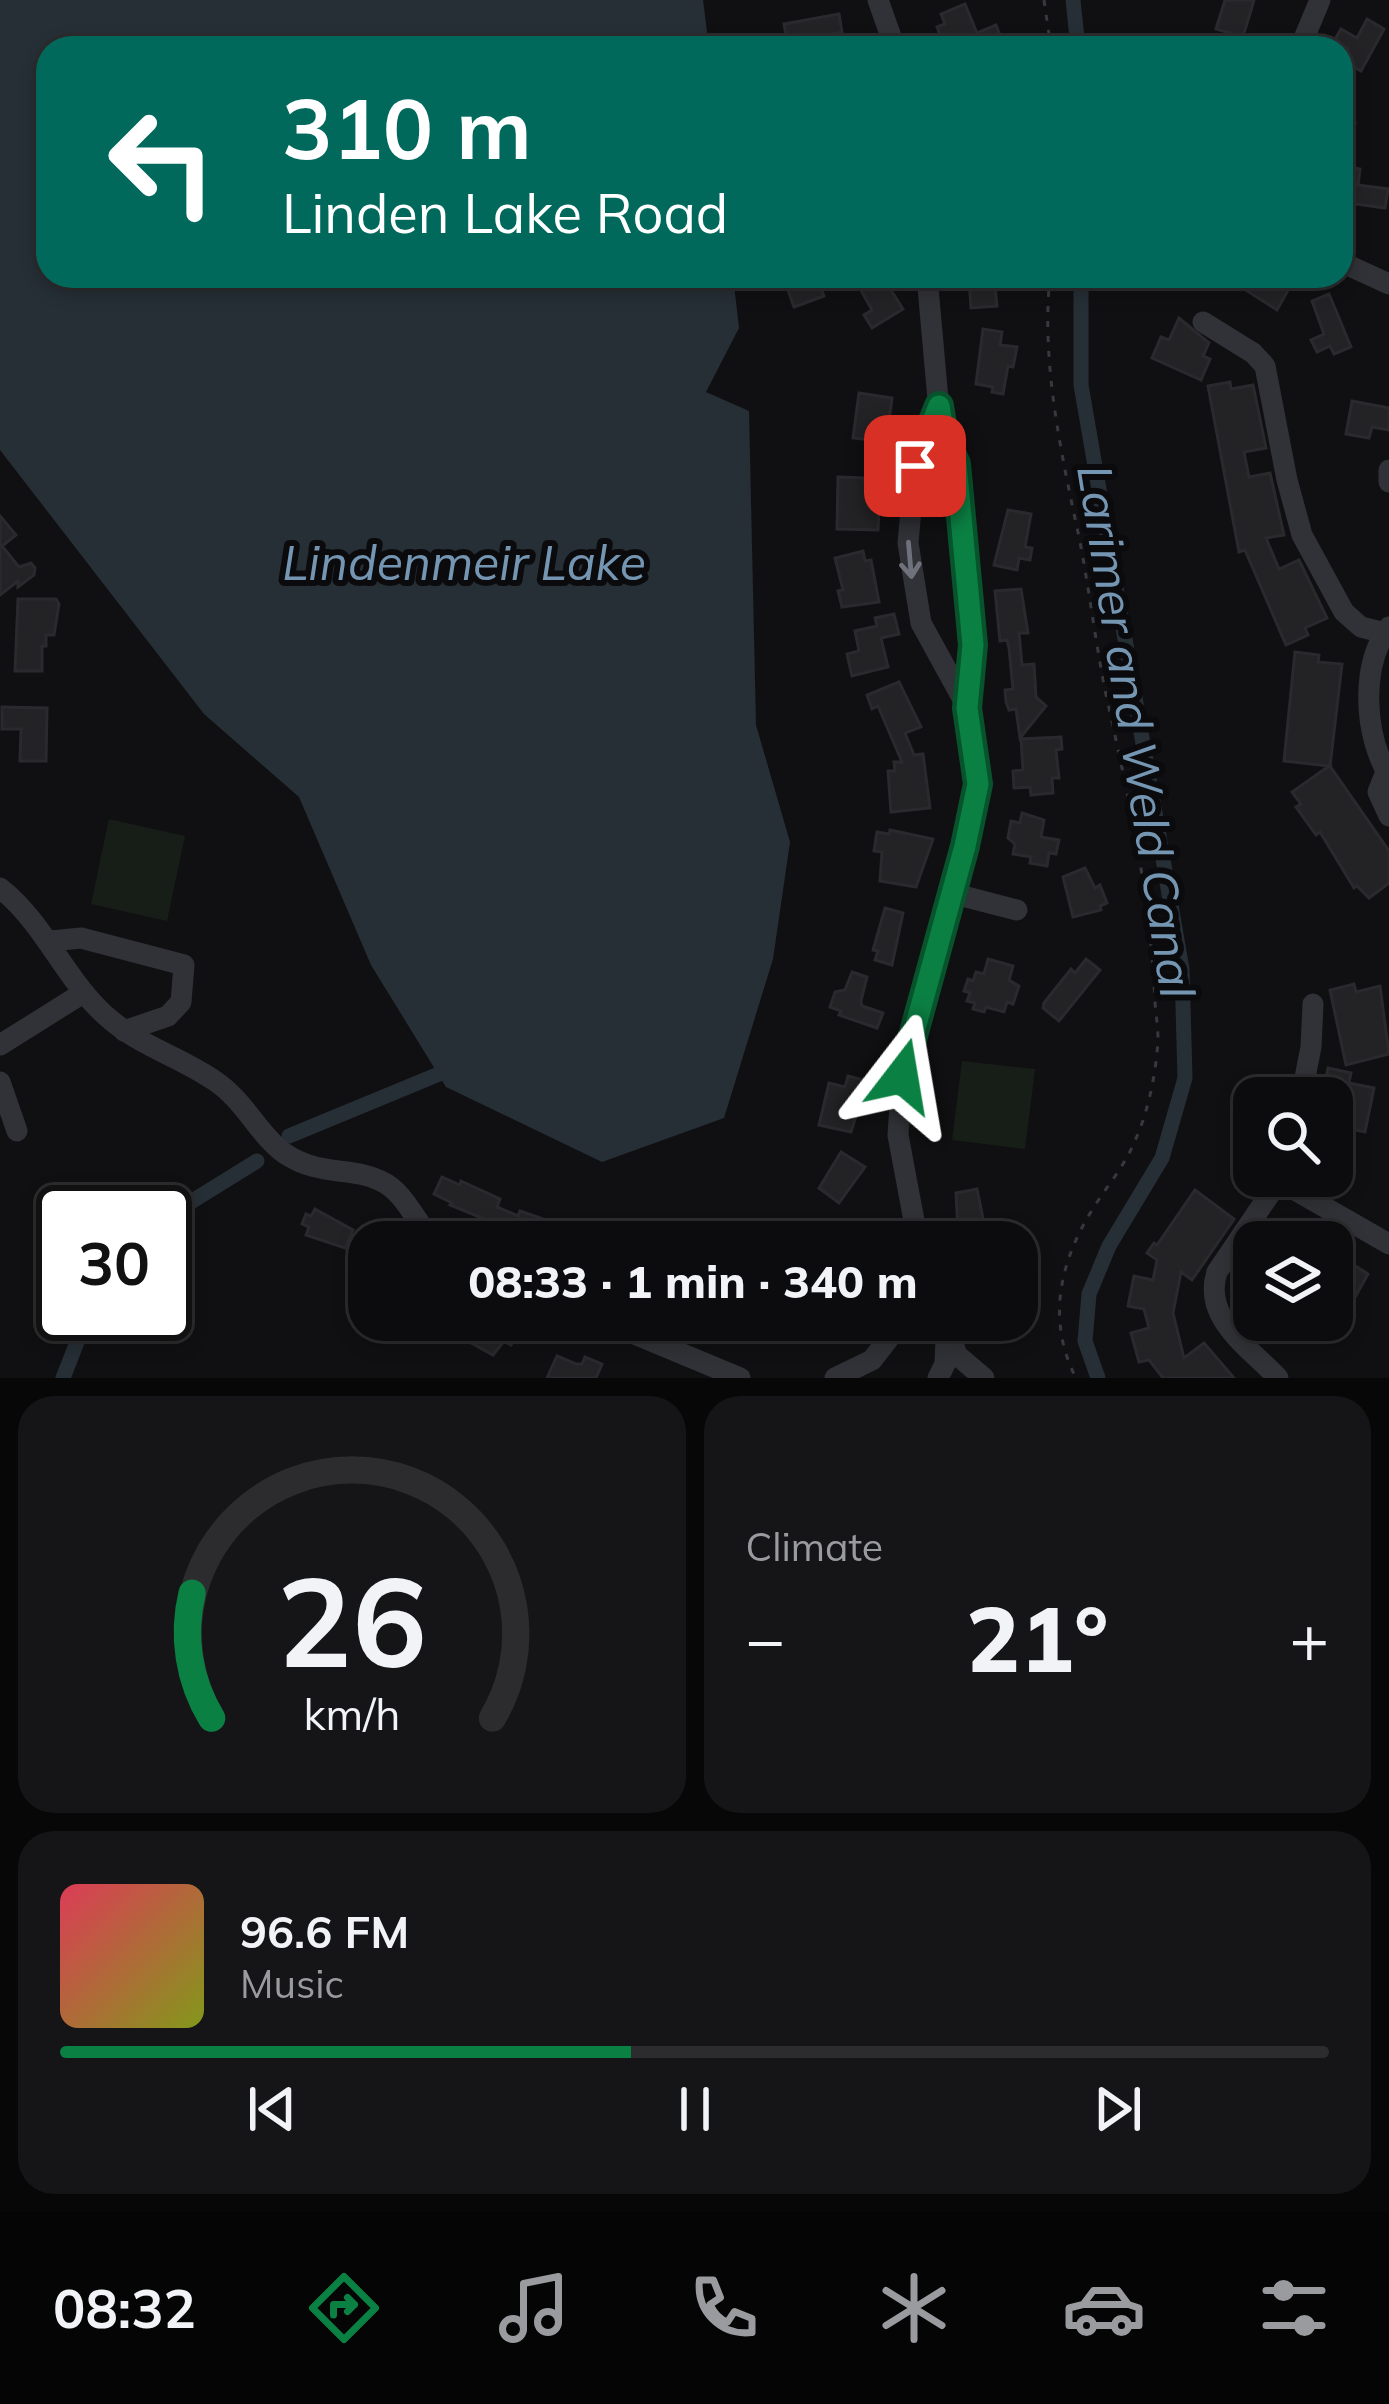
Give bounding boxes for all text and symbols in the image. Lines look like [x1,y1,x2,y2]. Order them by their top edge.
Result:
text: 310 m [282,75,532,180]
icon: left [84,84,240,240]
text: Linden Lake Road [282,179,728,247]
pin [864,415,966,517]
icon: arrive [882,433,948,499]
water label: Larimer and Weld Canal [1065,460,1209,1002]
water label: Lindenmeir Lake [282,532,646,592]
one-way arrow [899,540,922,579]
position arrow [839,1013,965,1139]
map controls [1233,1077,1353,1341]
button: search [1233,1077,1353,1197]
speed limit sign: 30 [36,1185,192,1341]
button: layers [1233,1221,1353,1341]
text: 08:33 · 1 min · 340 m [468,1253,918,1309]
text: Climate [746,1522,883,1571]
text: 26 [277,1542,427,1698]
text: 21° [966,1582,1109,1695]
text: − [746,1597,785,1680]
text: + [1289,1597,1329,1680]
text: km/h [303,1686,400,1740]
text: 96.6 FM [240,1903,409,1959]
text: Music [240,1959,344,2008]
icon: previous [239,2076,305,2142]
icon: pause [662,2076,728,2142]
icon: next [1085,2076,1151,2142]
icon: directions [302,2266,386,2350]
icon: music [492,2266,576,2350]
icon: phone [682,2266,766,2350]
icon: climate [872,2266,956,2350]
icon: car [1062,2266,1146,2350]
icon: filters [1252,2266,1336,2350]
text: 08:32 [53,2274,196,2342]

